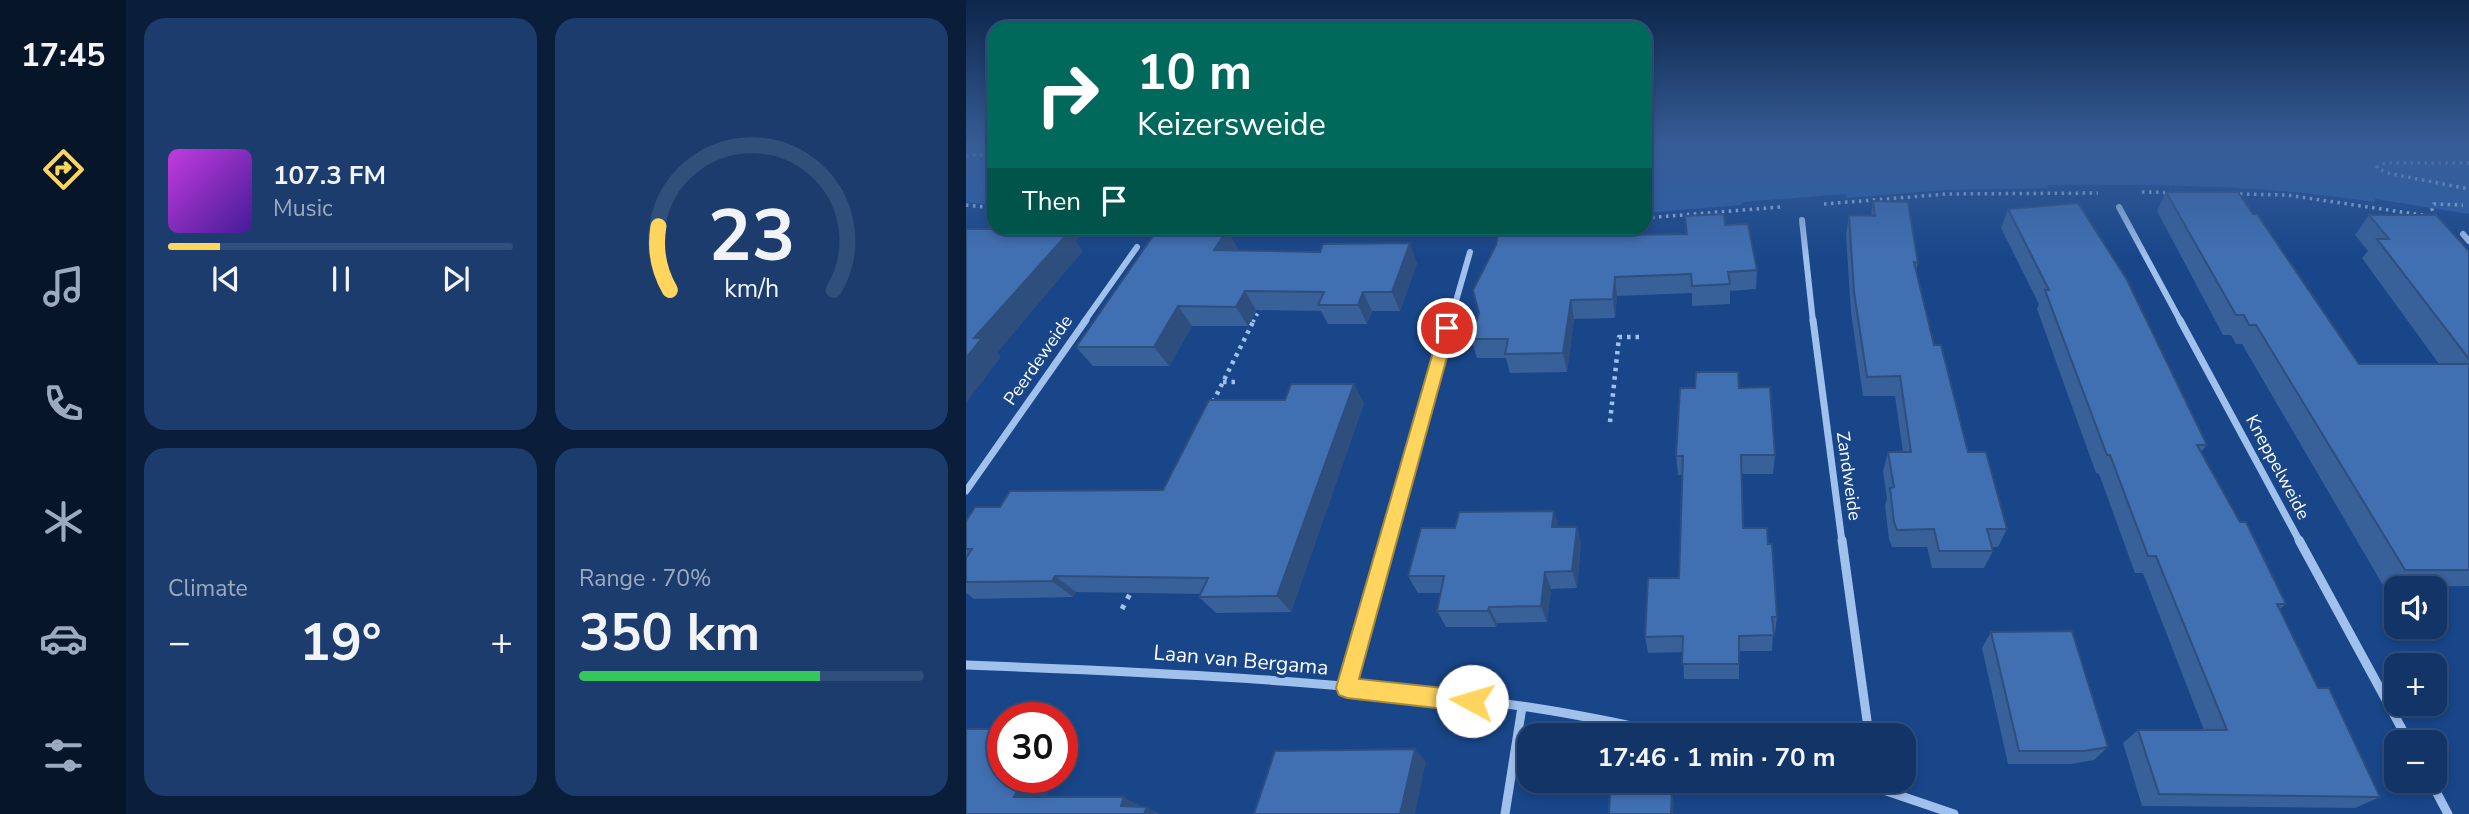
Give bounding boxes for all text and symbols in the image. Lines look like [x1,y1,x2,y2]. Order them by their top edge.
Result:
text: 17:45 [21,34,105,77]
text: 10 m [1137,39,1252,106]
icon: right [1022,49,1113,140]
text: Keizersweide [1137,103,1326,146]
icon: directions [39,145,88,194]
text: 107.3 FM [273,158,386,193]
icon: arrive [1095,182,1133,220]
text: Then [1022,184,1081,219]
text: 23 [708,186,795,286]
text: Music [273,193,333,224]
icon: previous [207,260,245,298]
icon: pause [322,260,360,298]
icon: next [437,260,475,298]
icon: music [39,262,88,311]
text: km/h [724,272,779,306]
pin [1417,298,1477,358]
icon: arrive [1428,309,1466,347]
street label: Peerdeweide [998,310,1078,410]
icon: phone [39,379,88,428]
street label: Kneppelweide [2240,410,2316,524]
street label: Zandweide [1831,430,1867,522]
icon: climate [39,497,88,546]
text: Range · 70% [579,563,711,594]
text: Climate [168,573,248,604]
map controls [2384,576,2447,793]
button: sound [2384,576,2447,639]
text: 350 km [579,597,760,668]
text: 19° [299,607,382,678]
icon: car [39,614,88,663]
text: − [168,617,191,668]
text: + [490,617,513,668]
street label: Laan van Bergama [1152,638,1330,682]
button: + [2384,653,2447,716]
position arrow [1435,664,1509,738]
speed limit sign: 30 [987,702,1078,793]
button: − [2384,730,2447,793]
icon: filters [39,731,88,780]
text: 17:46 · 1 min · 70 m [1597,740,1836,775]

